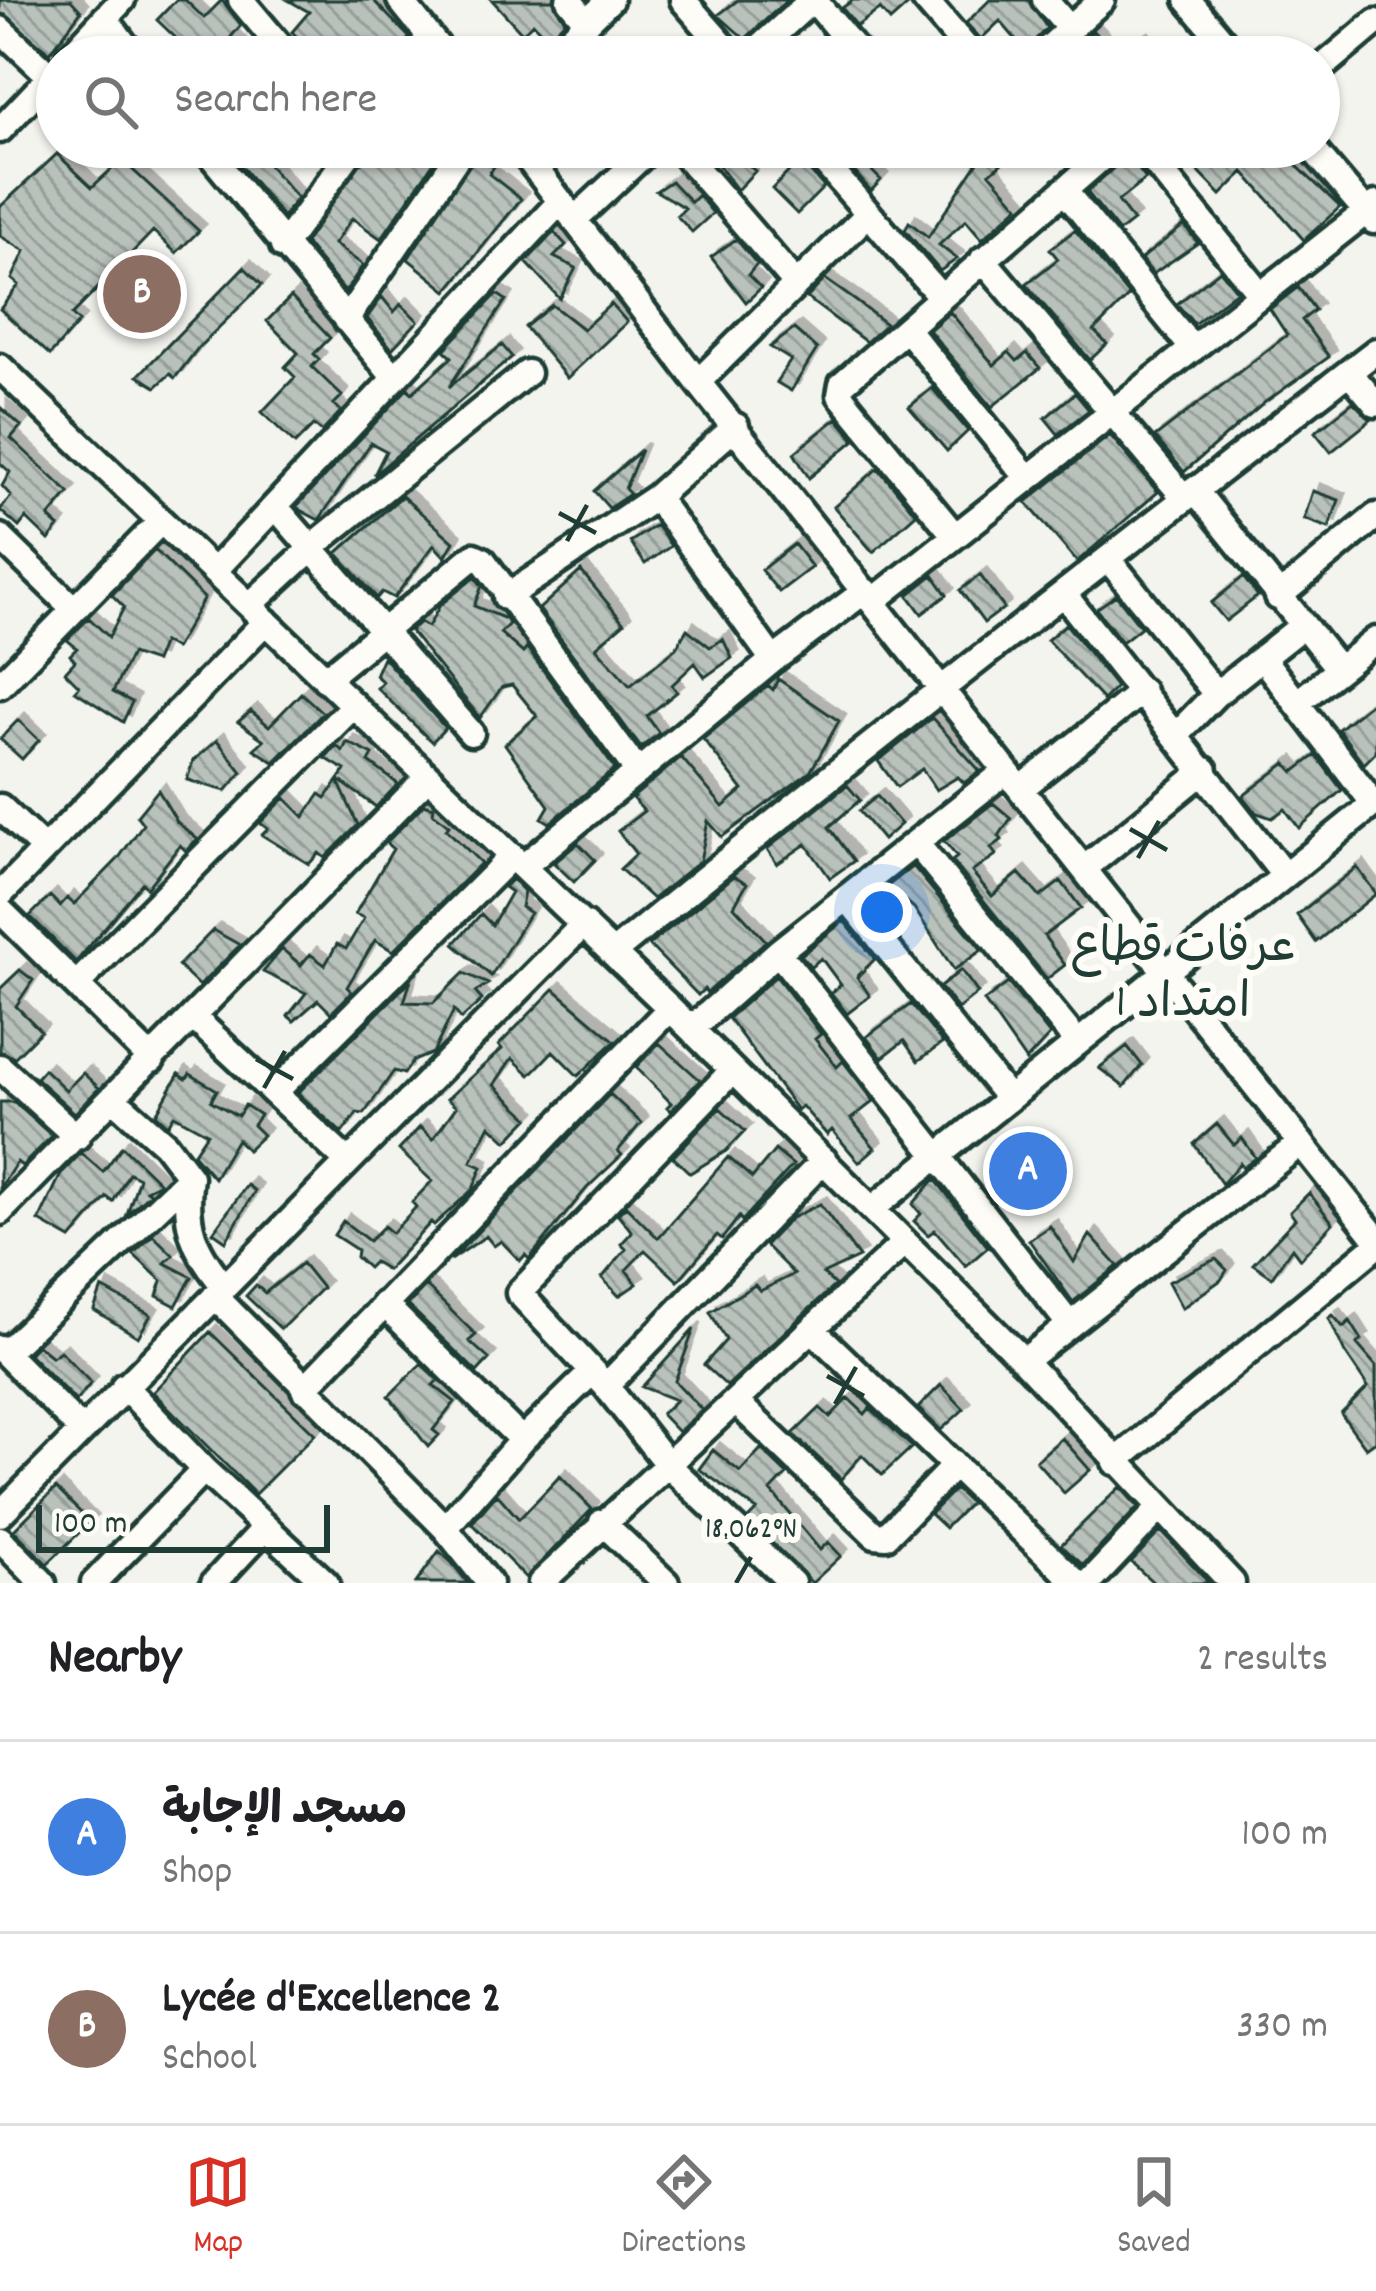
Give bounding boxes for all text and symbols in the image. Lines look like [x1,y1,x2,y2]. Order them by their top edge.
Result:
search box [36,36,1340,168]
icon: search [78,69,144,135]
text: Search here [174,70,377,134]
pin: B [103,249,181,339]
your location [852,882,912,942]
district label: عرفات قطاع 1 امتداد [1070,916,1296,1040]
pin: A [989,1126,1067,1216]
scale bar [36,1499,330,1552]
text: 100 m [54,1502,127,1549]
text: 18.062°N [705,1510,797,1553]
text: Nearby [48,1625,181,1697]
text: 2 results [1197,1634,1328,1689]
text: مسجد الإجابة [162,1781,407,1845]
text: A [76,1809,98,1864]
text: 100 m [1241,1809,1328,1864]
text: Shop [162,1847,232,1902]
text: Lycée d'Excellence 2 [162,1969,501,2033]
text: B [78,2001,96,2056]
text: 330 m [1236,2001,1328,2056]
text: School [162,2033,257,2088]
tab: Map [185,2149,251,2268]
tab: Directions [622,2149,747,2268]
tab: Saved [1117,2149,1191,2268]

